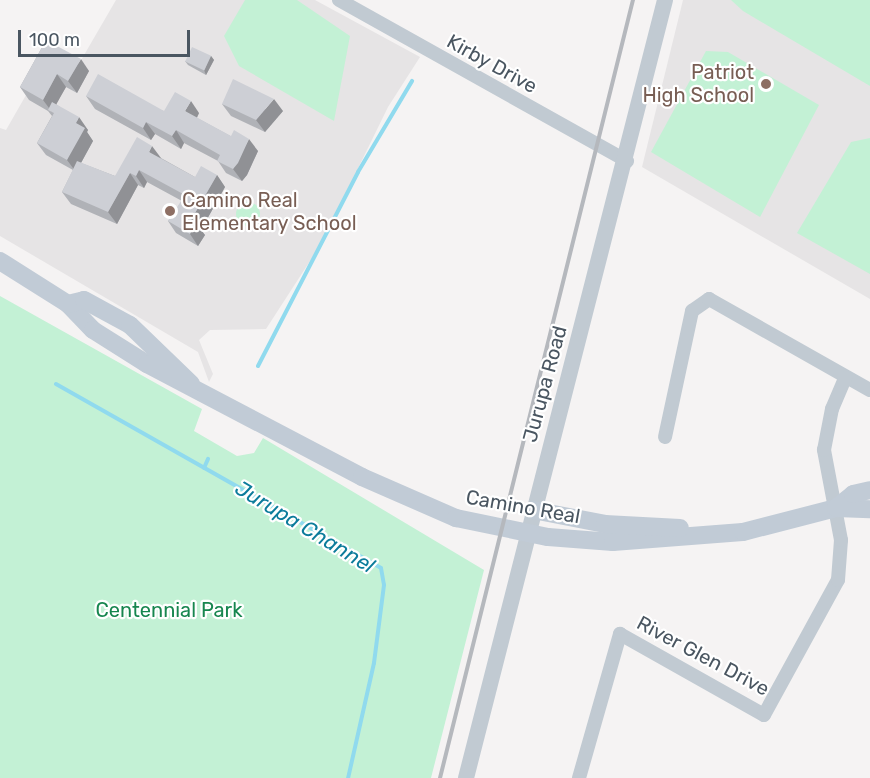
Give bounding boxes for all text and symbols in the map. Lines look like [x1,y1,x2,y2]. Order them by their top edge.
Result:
scale bar [21,18,194,56]
text: 100 m [29,29,80,51]
street label: Kirby Drive [442,29,542,99]
place label: Patriot High School [642,60,754,107]
marker: Patriot High School [759,77,773,91]
place label: Camino Real Elementary School [182,188,357,235]
marker: Camino Real Elementary School [163,204,177,218]
street label: Jurupa Road [518,323,572,445]
water label: Jurupa Channel [231,476,379,578]
street label: Camino Real [464,485,582,529]
park label: Centennial Park [96,598,242,622]
street label: River Glen Drive [632,611,774,701]

